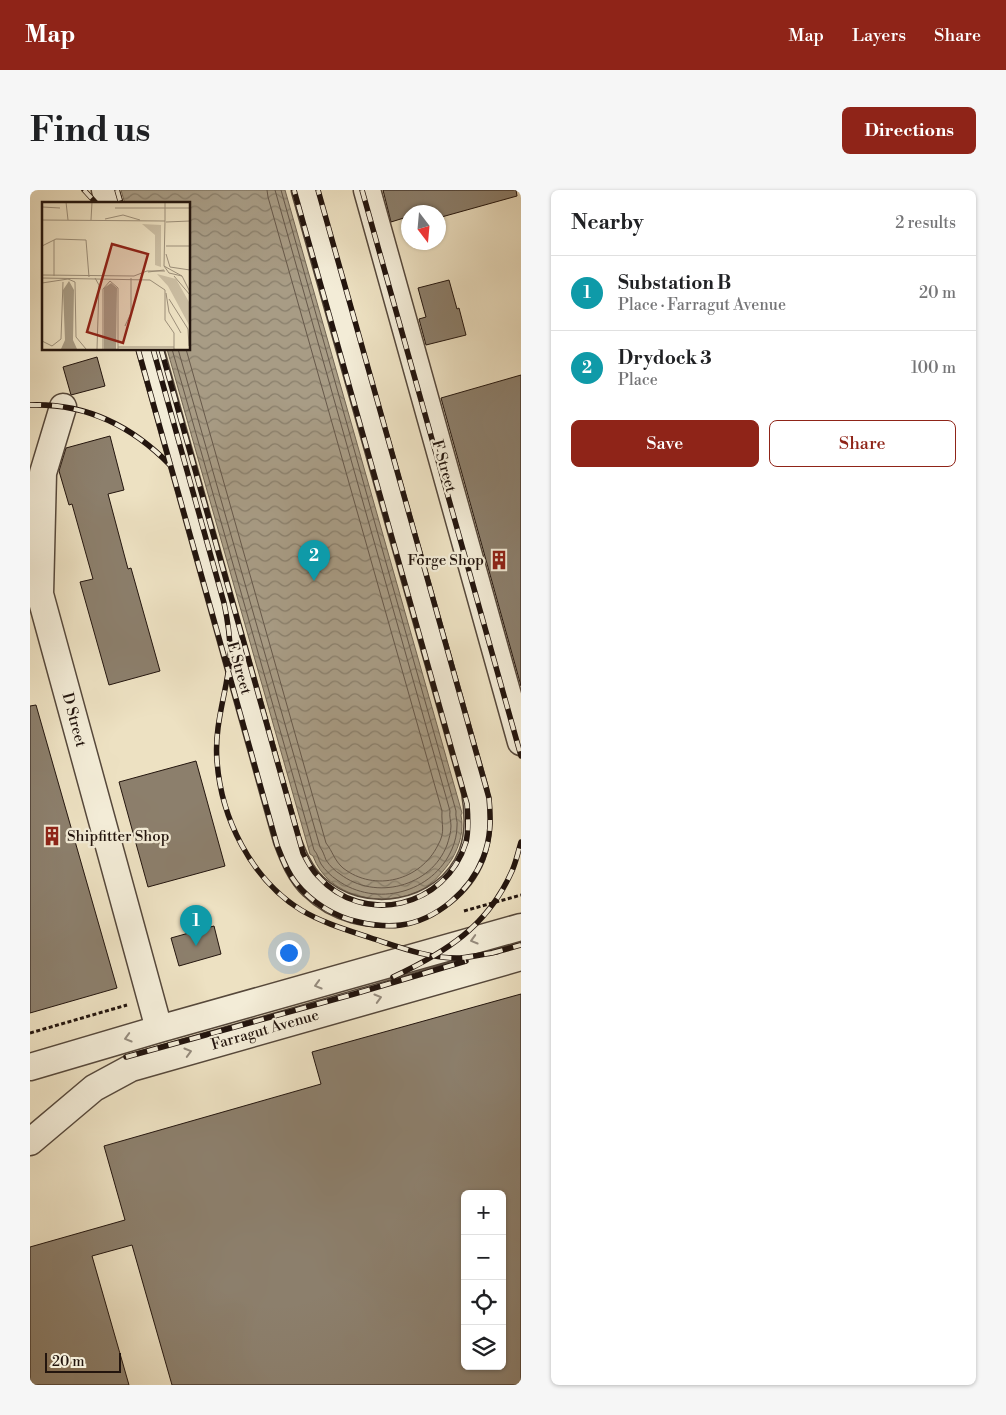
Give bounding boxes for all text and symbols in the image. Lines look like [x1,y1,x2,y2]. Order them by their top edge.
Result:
text: Map [25,20,75,50]
text: Map [789,24,824,47]
text: Layers [852,24,906,47]
text: Share [934,24,981,47]
button: Directions [842,107,976,154]
text: Find us [30,109,150,152]
inset map [42,202,190,350]
north arrow [401,205,446,250]
text: Nearby [571,210,644,236]
text: 2 results [895,213,956,233]
text: Substation B [618,271,731,295]
text: 1 [583,283,591,303]
text: 20 m [919,283,956,303]
text: Place · Farragut Avenue [618,295,786,315]
text: Drydock 3 [618,346,712,370]
text: 2 [582,358,592,378]
text: 100 m [911,358,956,378]
text: Place [618,370,658,390]
button: Save [571,420,759,467]
button: Share [769,420,956,467]
street label: F Street [427,438,461,495]
pin: 2 [298,540,330,581]
building icon: Forge Shop [488,549,510,571]
place label: Forge Shop [408,551,484,570]
street label: E Street [222,639,256,697]
street label: D Street [58,691,91,750]
building icon: Shipfitter Shop [41,825,63,847]
place label: Shipfitter Shop [67,827,169,846]
pin: 1 [180,905,212,946]
one-way arrow [470,934,479,944]
your location [276,940,302,966]
one-way arrow [314,979,322,989]
one-way arrow [373,993,381,1003]
street label: Farragut Avenue [209,1006,321,1054]
one-way arrow [124,1033,132,1043]
one-way arrow [183,1047,191,1057]
map controls [461,1190,506,1370]
button: + [461,1190,506,1235]
button: − [461,1235,506,1280]
button: locate [461,1280,506,1325]
button: layers [461,1325,506,1370]
scale bar [45,1350,121,1373]
text: 20 m [52,1353,84,1371]

